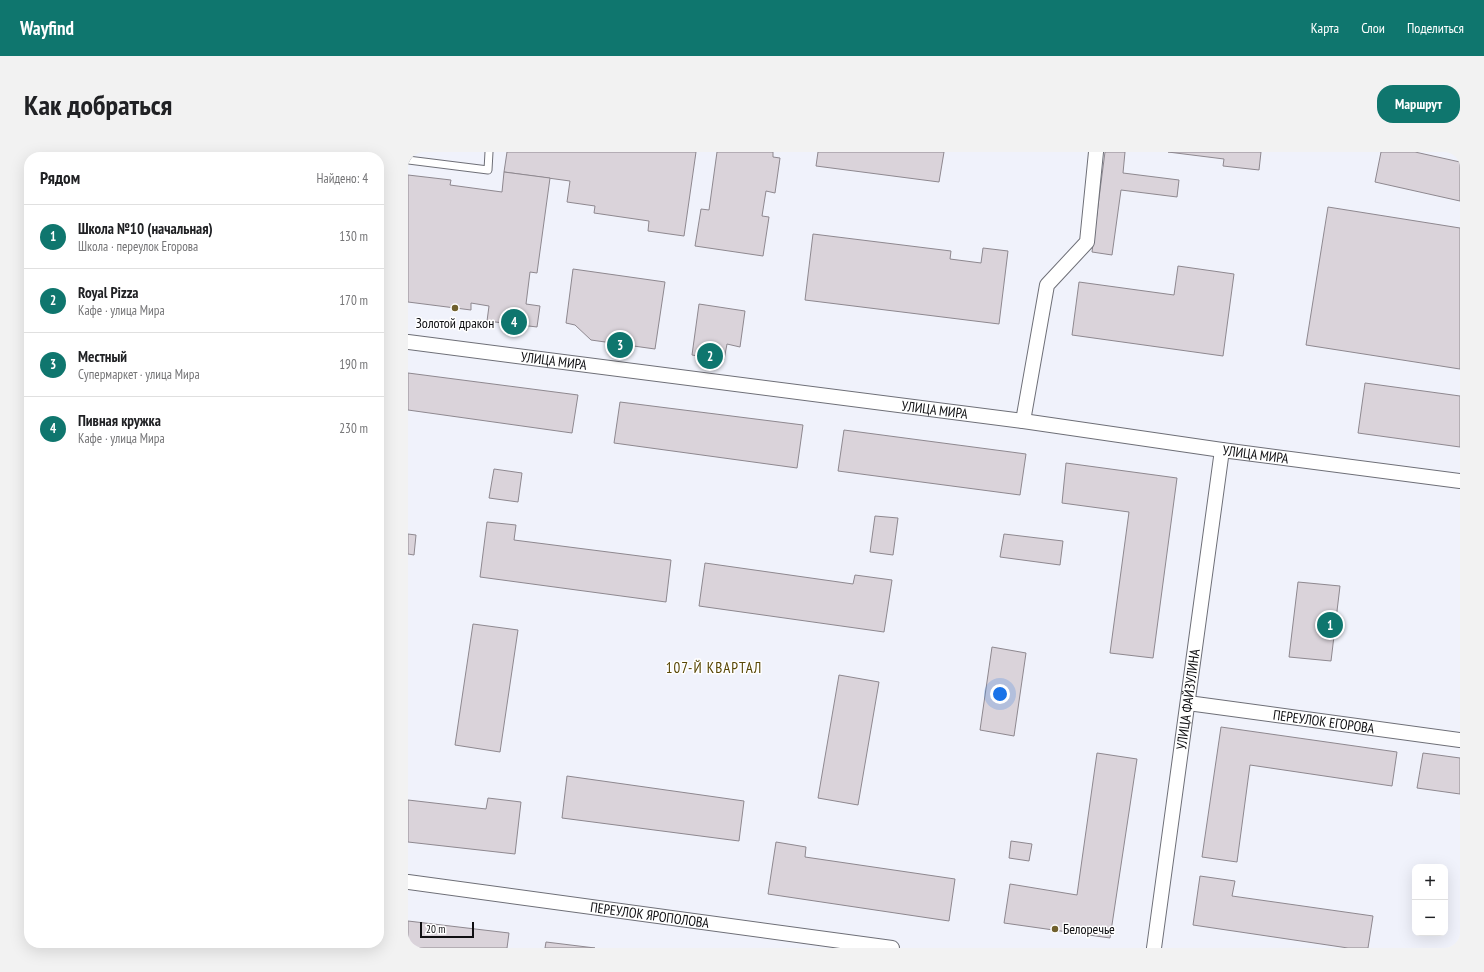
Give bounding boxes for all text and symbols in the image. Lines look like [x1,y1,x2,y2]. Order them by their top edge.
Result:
text: Wayfind [20,16,74,40]
text: Карта [1311,19,1339,37]
text: Слои [1361,19,1385,37]
text: Поделиться [1407,19,1464,37]
button: Маршрут [1377,85,1460,123]
text: Как добраться [24,86,172,123]
text: Рядом [40,167,80,189]
text: Найдено: 4 [317,170,368,187]
text: Школа №10 (начальная) [78,219,213,238]
text: 1 [50,228,56,245]
text: 130 m [339,228,368,245]
text: Школа · переулок Егорова [78,238,198,255]
text: Royal Pizza [78,283,139,302]
text: 2 [50,292,56,309]
text: 170 m [339,292,368,309]
text: Кафе · улица Мира [78,302,165,319]
marker: Золотой дракон [450,303,460,313]
pin: 4 [501,307,527,337]
place label: Золотой дракон [416,314,494,332]
pin: 3 [607,330,633,360]
pin: 2 [697,341,723,371]
text: Местный [78,347,127,366]
street label: УЛИЦА МИРА [520,348,588,374]
text: 3 [50,356,56,373]
text: 190 m [339,356,368,373]
text: Супермаркет · улица Мира [78,366,200,383]
street label: УЛИЦА МИРА [901,396,969,423]
text: Пивная кружка [78,411,161,430]
text: 4 [50,420,56,437]
text: 230 m [339,420,368,437]
text: Кафе · улица Мира [78,430,165,447]
street label: УЛИЦА МИРА [1221,441,1290,468]
pin: 1 [1317,610,1343,640]
street label: УЛИЦА ФАЙЗУЛИНА [1172,647,1204,751]
district label: 107-Й КВАРТАЛ [666,658,762,677]
your location [990,684,1010,704]
street label: ПЕРЕУЛОК ЕГОРОВА [1272,706,1376,737]
map controls [1412,864,1448,936]
button: + [1412,864,1448,900]
street label: ПЕРЕУЛОК ЯРОПОЛОВА [589,898,711,932]
button: − [1412,900,1448,936]
scale bar [420,920,474,939]
place label: Белоречье [1063,920,1115,938]
text: 20 m [426,922,445,936]
marker: Белоречье [1050,924,1060,934]

